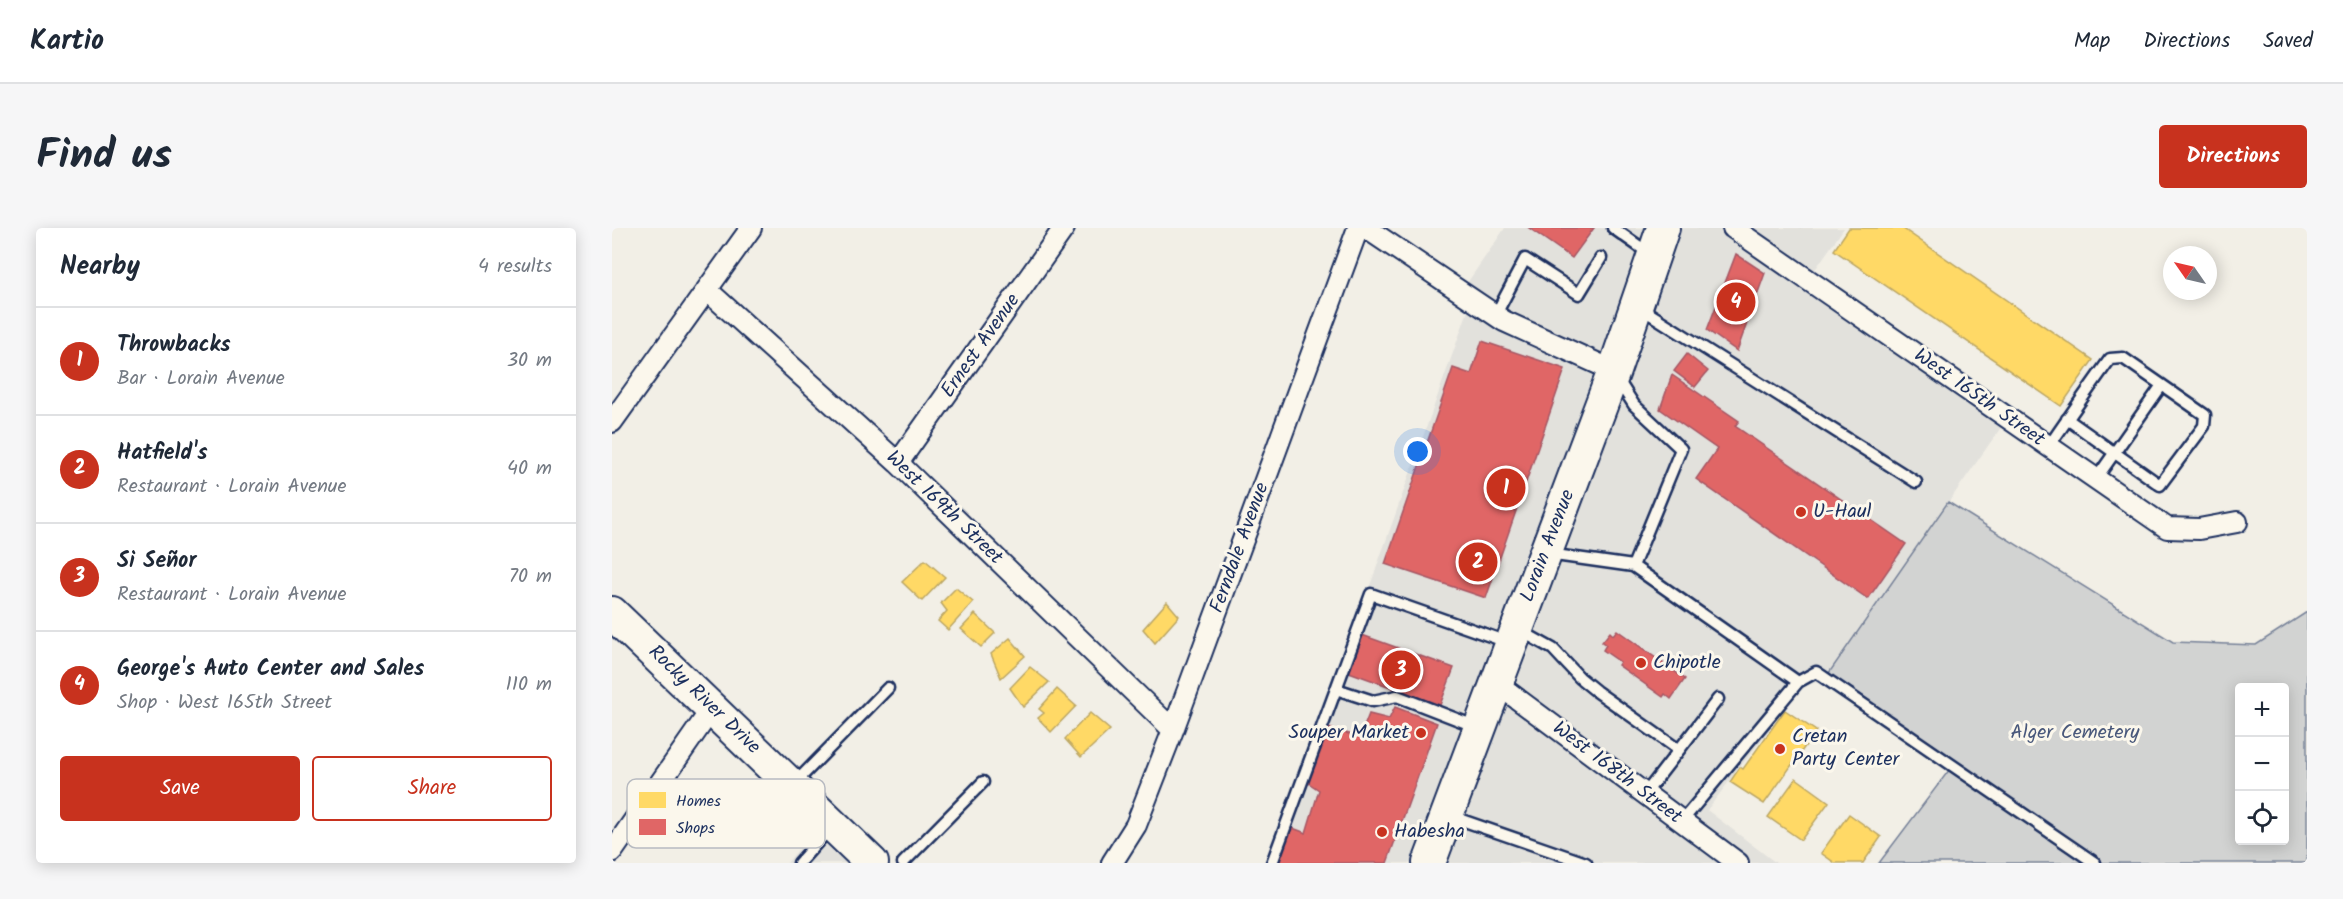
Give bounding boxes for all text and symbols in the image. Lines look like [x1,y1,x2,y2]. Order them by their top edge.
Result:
text: Kartio [30,19,104,64]
text: Map [2074,25,2110,58]
text: Directions [2143,25,2230,58]
text: Saved [2263,25,2313,58]
text: Find us [36,123,172,190]
button: Directions [2159,125,2307,188]
text: Nearby [60,246,140,288]
north arrow [2163,246,2217,300]
text: 4 results [478,251,552,283]
pin: 4 [1716,280,1756,325]
street label: Ernest Avenue [933,287,1029,405]
text: Throwbacks [117,328,231,363]
street label: West 165th Street [1907,341,2052,455]
text: 1 [76,345,83,377]
text: 30 m [507,345,552,377]
text: Bar · Lorain Avenue [117,363,285,395]
text: Hatfield's [117,436,207,471]
your location [1403,437,1432,466]
street label: West 169th Street [878,443,1010,573]
text: 2 [74,453,85,485]
text: 40 m [507,453,552,485]
pin: 1 [1486,466,1526,510]
text: Restaurant · Lorain Avenue [117,471,346,503]
street label: Ferndale Avenue [1202,478,1278,618]
street label: Lorain Avenue [1512,485,1584,607]
place label: U-Haul [1813,496,1872,528]
marker: U-Haul [1794,505,1808,519]
pin: 2 [1458,540,1498,584]
text: Si Señor [117,544,196,579]
text: 3 [74,561,85,593]
text: 70 m [509,561,552,593]
text: Restaurant · Lorain Avenue [117,579,346,611]
street label: Rocky River Drive [640,638,768,762]
place label: Chipotle [1653,647,1721,679]
pin: 3 [1382,648,1420,692]
text: George's Auto Center and Sales [117,652,424,687]
marker: Chipotle [1634,656,1648,670]
text: 4 [74,669,85,701]
text: 110 m [506,669,552,701]
map controls [2235,683,2289,845]
button: + [2235,683,2289,737]
text: Shop · West 165th Street [117,687,332,719]
street label: West 168th Street [1545,713,1689,833]
place label: Souper Market [1289,717,1409,749]
park label: Alger Cemetery [2011,717,2140,749]
place label: Cretan Party Center [1792,721,1900,776]
marker: Souper Market [1414,726,1428,740]
button: − [2235,737,2289,791]
marker: Cretan Party Center [1773,742,1787,756]
button: Save [60,756,300,821]
button: Share [312,756,552,821]
legend [627,779,825,848]
text: Homes [676,789,721,814]
button: locate [2235,791,2289,845]
text: Shops [676,816,715,841]
place label: Habesha [1394,816,1465,848]
marker: Habesha [1375,825,1389,839]

